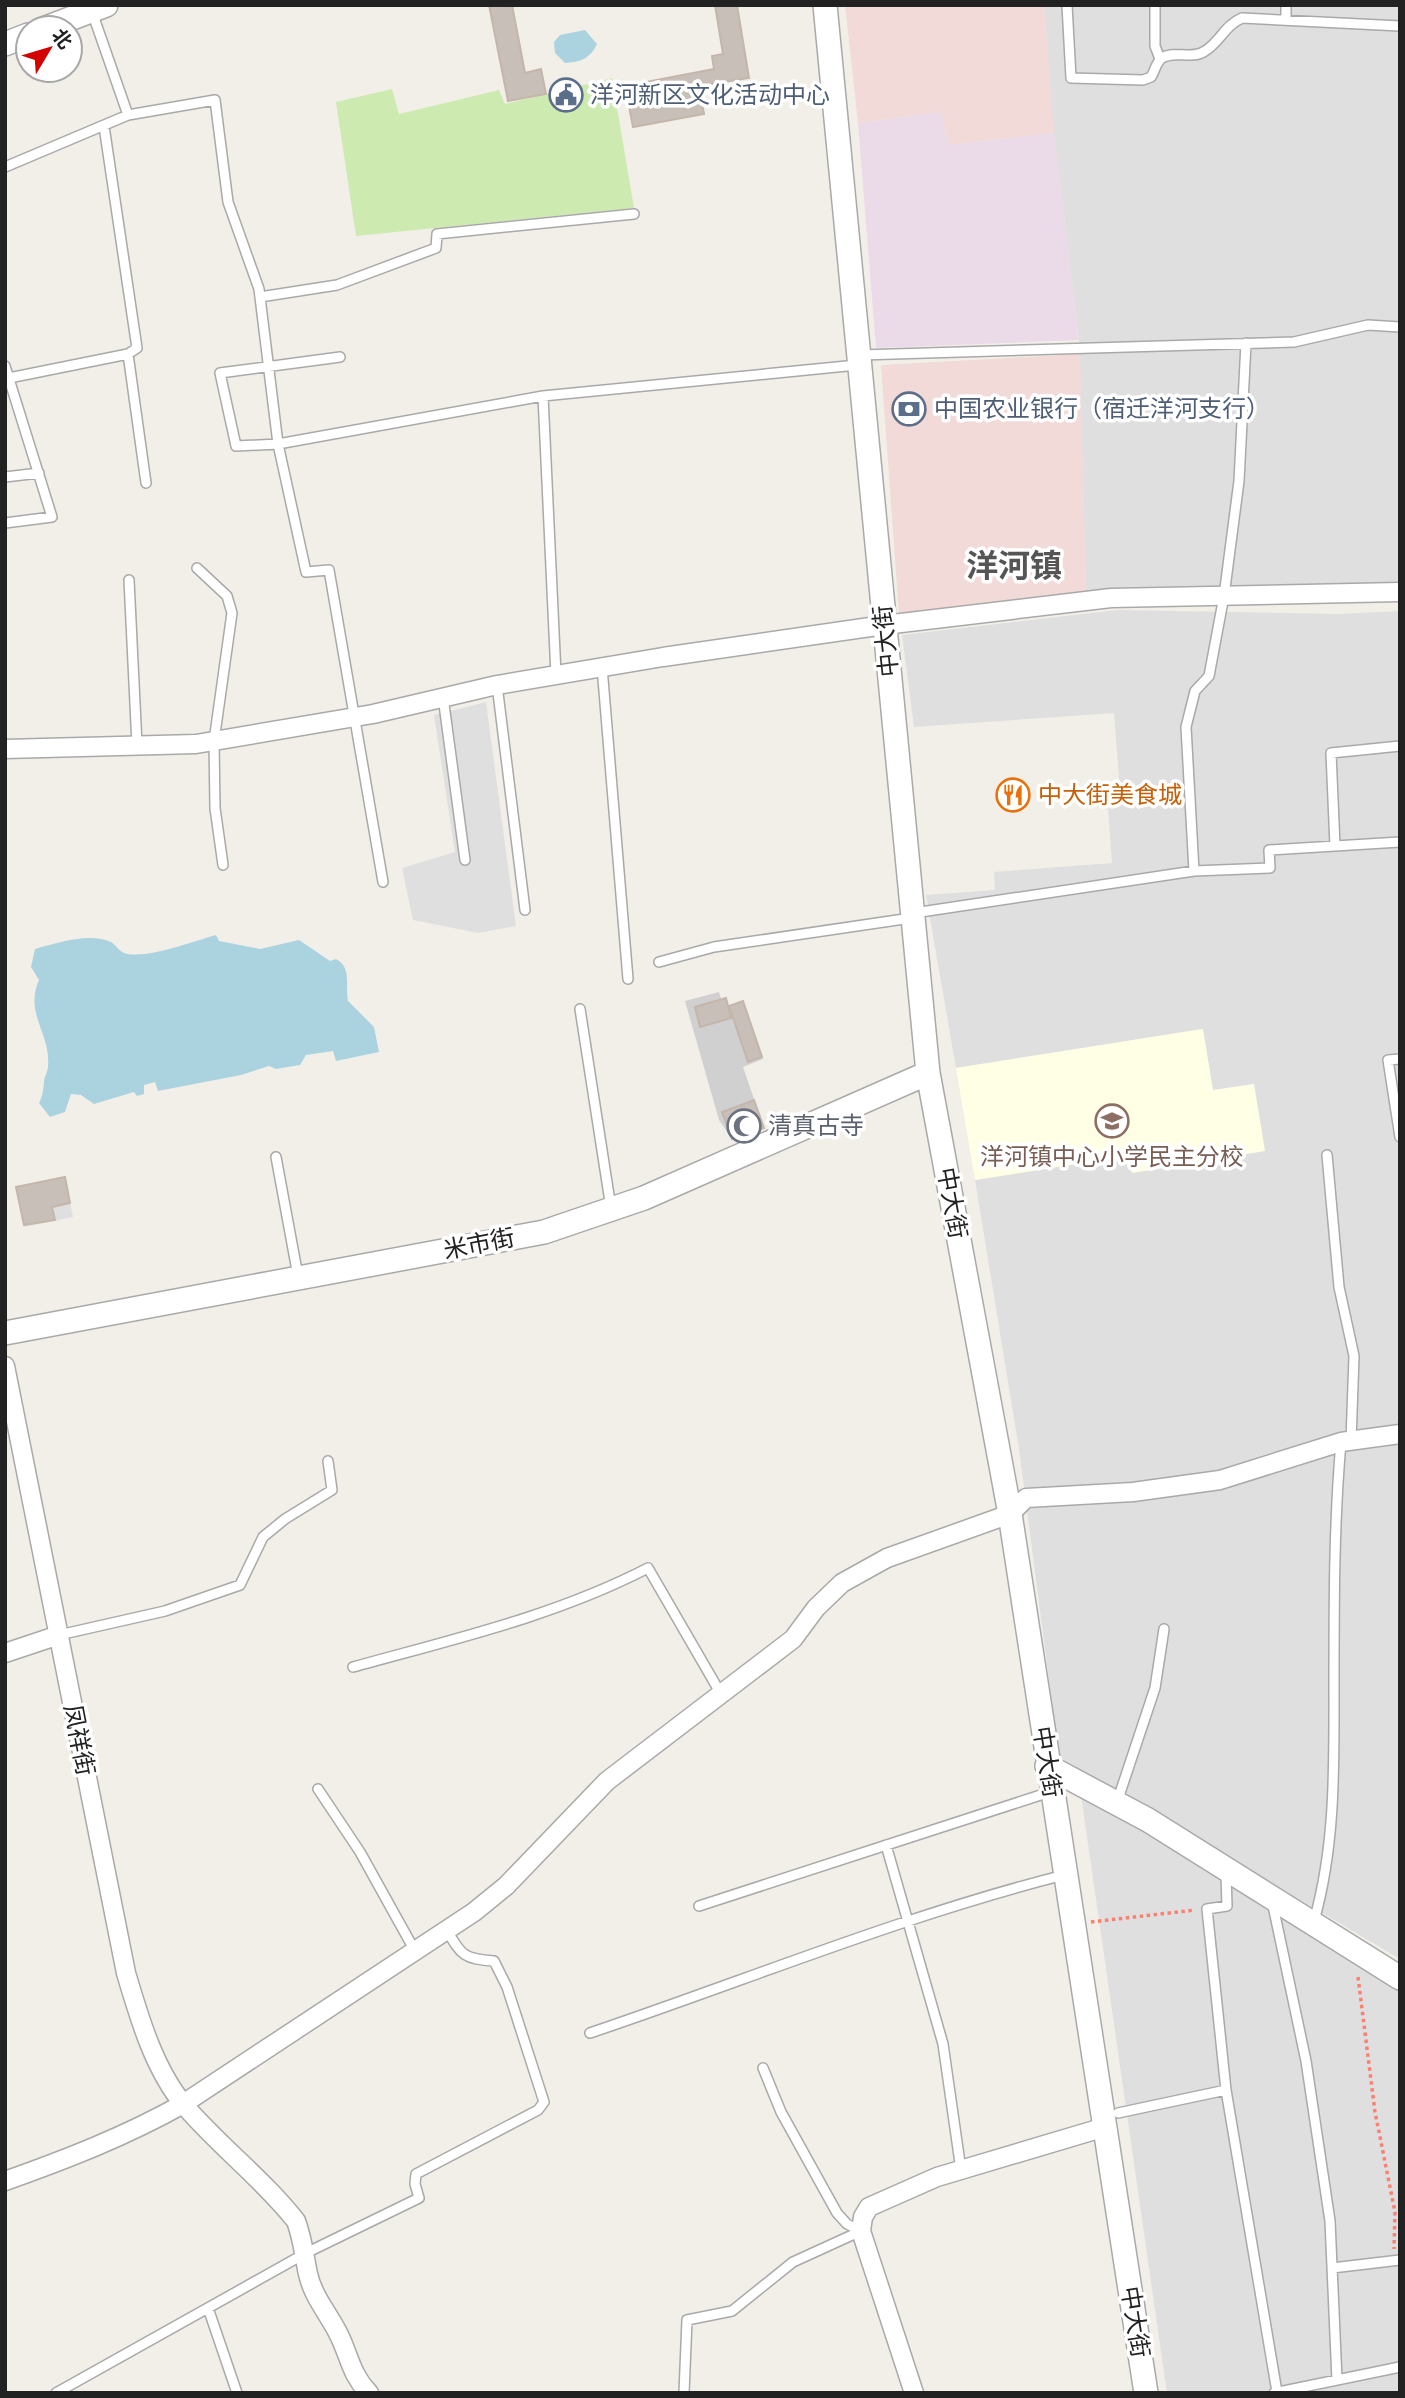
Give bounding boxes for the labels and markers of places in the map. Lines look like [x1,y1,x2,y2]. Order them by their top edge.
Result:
public building icon: 洋河新区文化活动中心 [547,76,585,114]
place label: 洋河新区文化活动中心 [590,79,830,109]
bank icon: 中国农业银行（宿迁洋河支行） [890,390,928,428]
place label: 中国农业银行（宿迁洋河支行） [934,393,1270,423]
restaurant icon: 中大街美食城 [994,776,1032,814]
place label: 中大街美食城 [1038,779,1182,809]
school or university icon: 洋河镇中心小学民主分校 [1093,1102,1131,1140]
mosque icon: 清真古寺 [725,1107,763,1145]
place label: 清真古寺 [768,1110,864,1140]
place label: 洋河镇中心小学民主分校 [980,1141,1244,1171]

